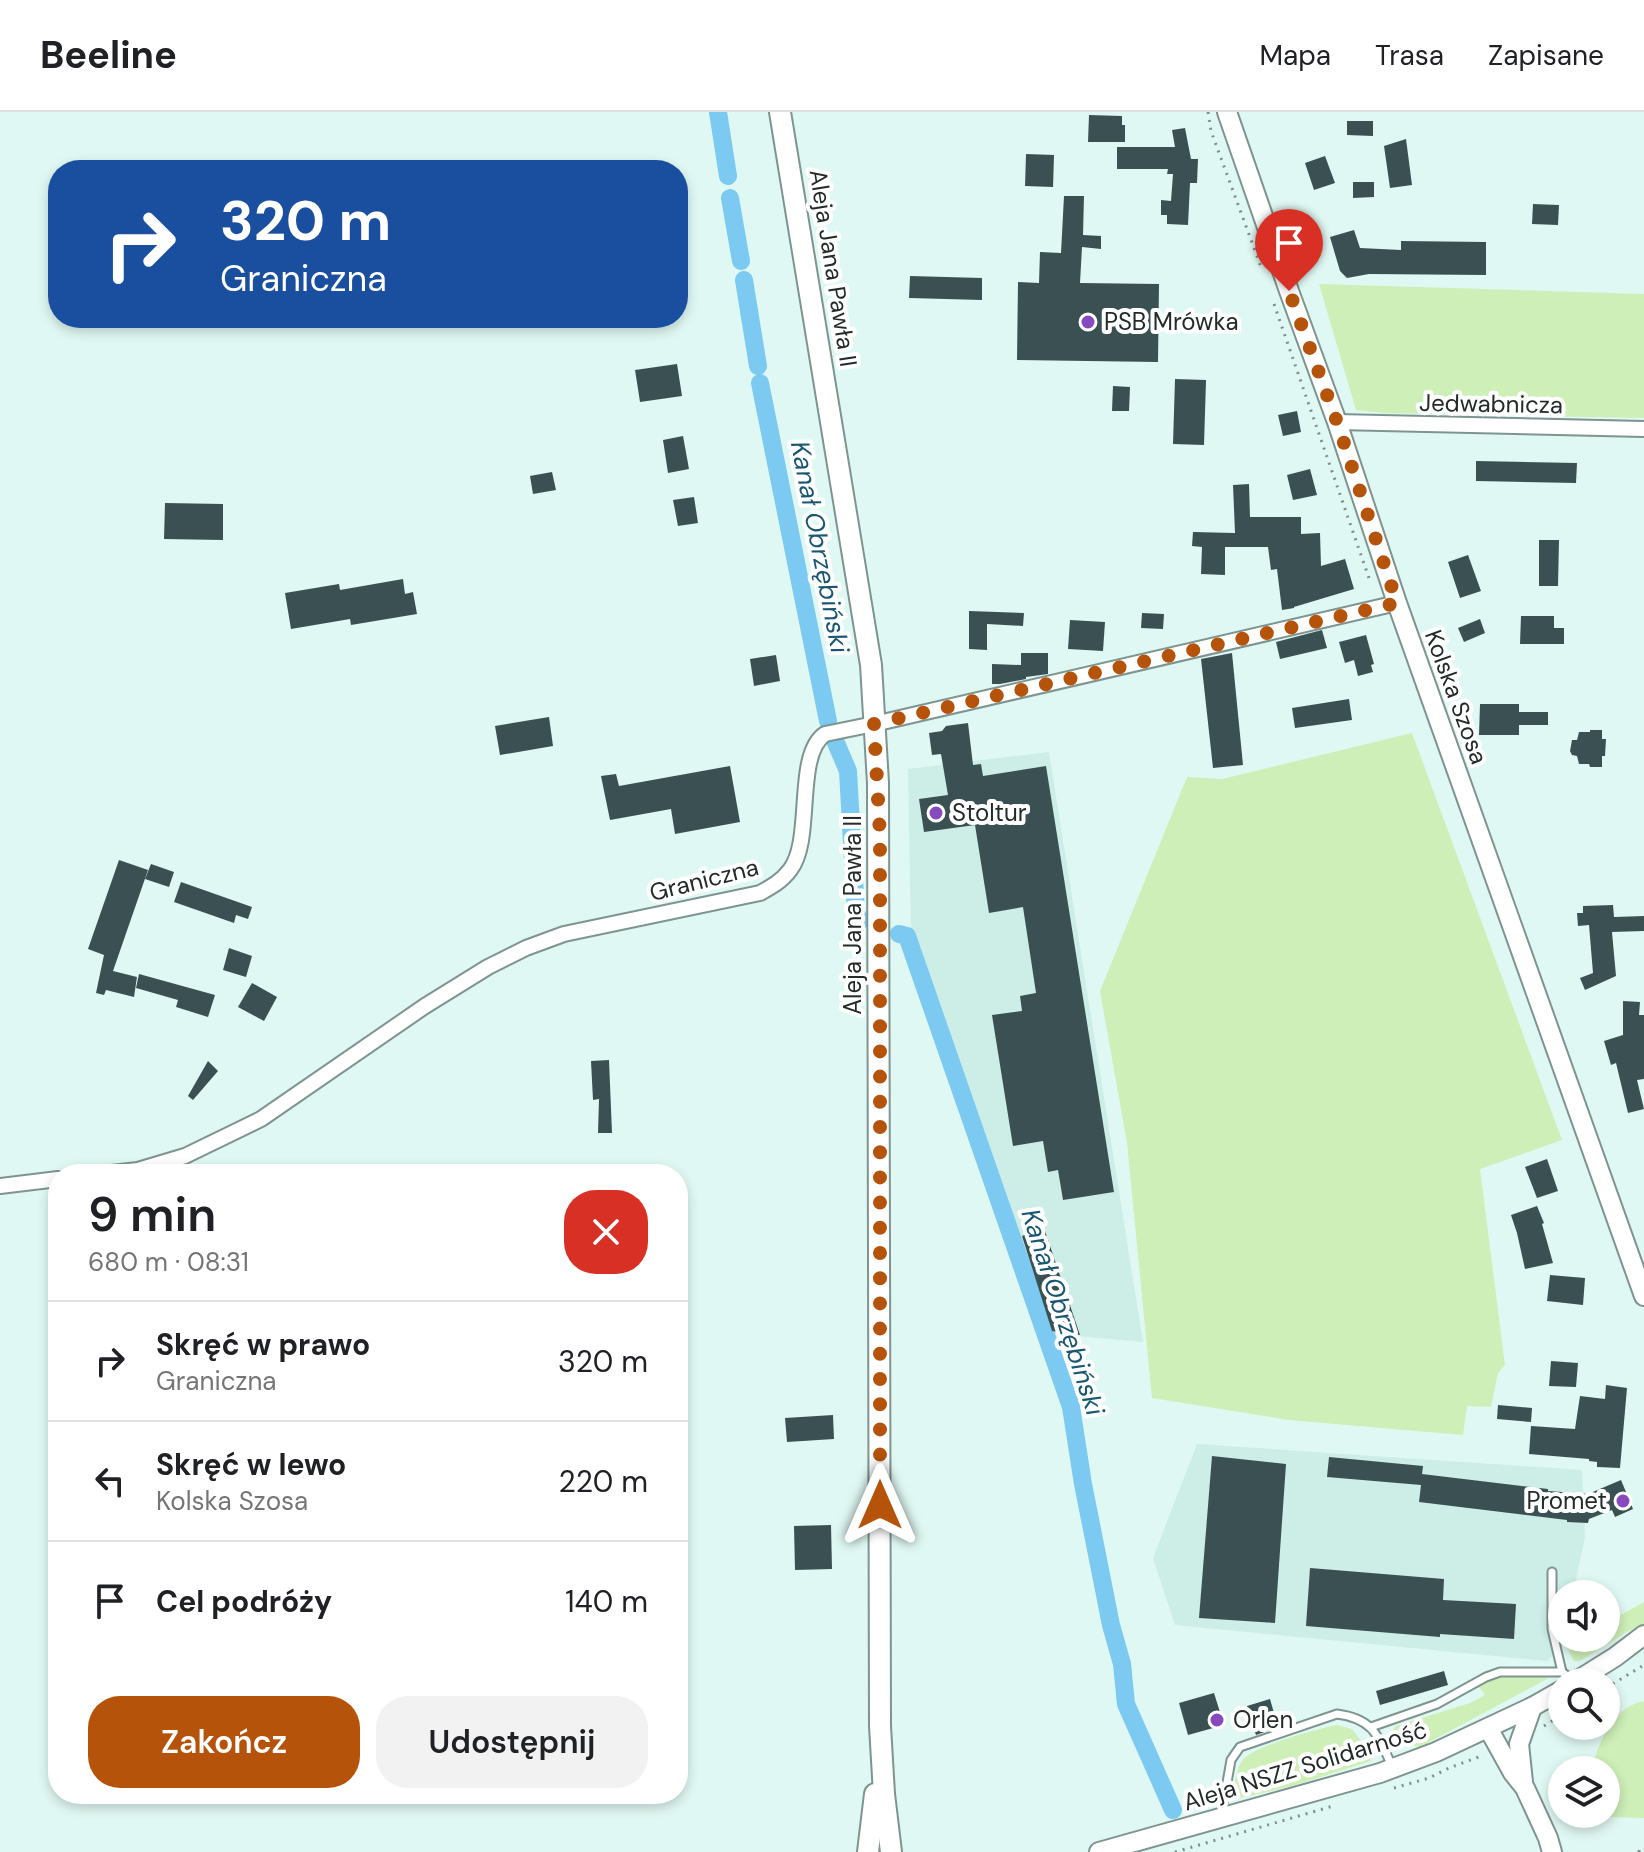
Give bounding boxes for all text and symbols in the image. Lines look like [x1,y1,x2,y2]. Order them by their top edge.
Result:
text: Beeline [40,30,177,80]
text: Mapa [1260,37,1331,74]
text: Trasa [1375,37,1444,74]
text: Zapisane [1488,37,1604,74]
street label: Aleja Jana Pawła II [803,167,864,369]
text: 320 m [220,184,391,257]
icon: right [88,192,192,296]
pin [1255,209,1323,291]
icon: arrive [1267,221,1311,265]
text: Graniczna [220,255,387,302]
place label: PSB Mrówka [1104,306,1238,337]
marker: PSB Mrówka [1079,313,1097,331]
street label: Jedwabnicza [1419,387,1563,420]
water label: Kanał Obrzębiński [783,438,857,657]
street label: Kolska Szosa [1418,625,1495,768]
place label: Stoltur [952,797,1027,828]
marker: Stoltur [927,804,945,822]
street label: Aleja Jana Pawła II [837,815,868,1015]
street label: Graniczna [646,851,762,908]
text: 9 min [88,1183,216,1246]
button: close [564,1190,648,1274]
water label: Kanał Obrzębiński [1014,1204,1113,1420]
text: 680 m · 08:31 [88,1245,249,1279]
text: Skręć w prawo [156,1325,370,1364]
icon: right [88,1339,132,1383]
text: 320 m [558,1342,648,1381]
text: Graniczna [156,1364,276,1398]
text: Skręć w lewo [156,1445,346,1484]
icon: left [88,1459,132,1503]
text: 220 m [559,1462,648,1501]
position arrow [838,1463,922,1547]
text: Kolska Szosa [156,1484,308,1518]
place label: Promet [1526,1485,1607,1516]
marker: Promet [1614,1492,1632,1510]
icon: arrive [88,1579,132,1623]
map controls [1548,1580,1620,1828]
button: sound [1548,1580,1620,1652]
text: Cel podróży [156,1582,332,1621]
text: 140 m [565,1582,648,1621]
button: search [1548,1668,1620,1740]
button: Zakończ [88,1696,360,1788]
button: Udostępnij [376,1696,648,1788]
place label: Orlen [1233,1704,1293,1735]
marker: Orlen [1208,1711,1226,1729]
street label: Aleja NSZZ Solidarność [1179,1714,1430,1817]
button: layers [1548,1756,1620,1828]

